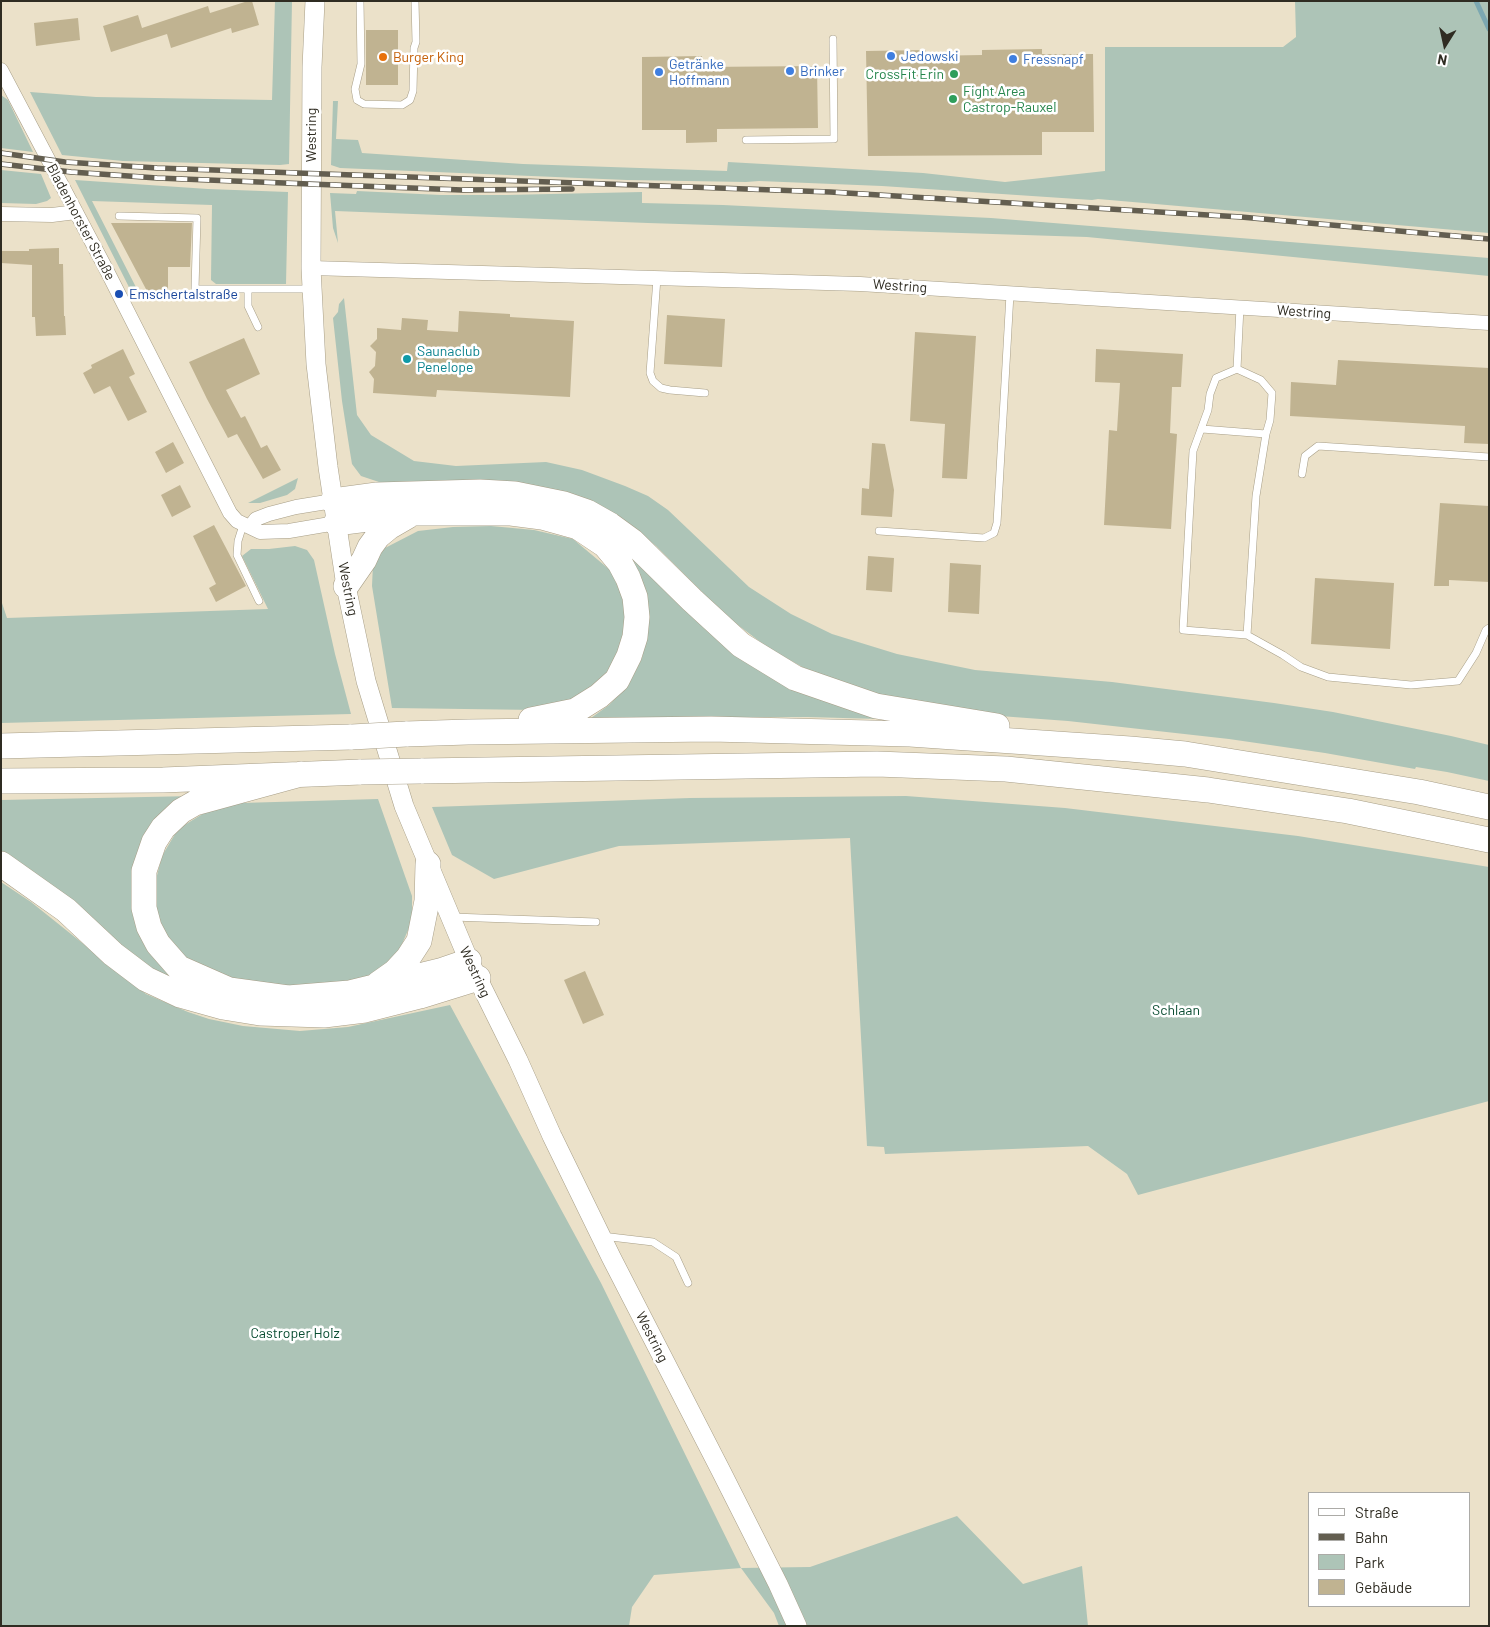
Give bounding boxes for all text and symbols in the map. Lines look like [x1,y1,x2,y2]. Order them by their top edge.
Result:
north arrow [1420,20,1470,70]
place label: Jedowski [901,48,959,64]
place label: Burger King [393,49,464,65]
marker: Jedowski [885,50,897,62]
marker: Burger King [377,51,389,63]
place label: Fressnapf [1023,51,1084,67]
text: N [1436,51,1448,69]
marker: Fressnapf [1007,53,1019,65]
place label: Getränke Hoffmann [669,56,729,88]
place label: Brinker [800,63,844,79]
marker: Brinker [784,65,796,77]
marker: Getränke Hoffmann [653,66,665,78]
place label: CrossFit Erin [865,66,944,82]
marker: CrossFit Erin [948,68,960,80]
place label: Fight Area Castrop-Rauxel [963,83,1056,115]
marker: Fight Area Castrop-Rauxel [947,93,959,105]
street label: Westring [303,108,319,162]
street label: Bladenhorster Straße [43,161,119,283]
street label: Westring [872,276,928,296]
place label: Emschertalstraße [129,286,238,302]
marker: Emschertalstraße [113,288,125,300]
street label: Westring [1276,302,1332,322]
place label: Saunaclub Penelope [417,343,480,376]
marker: Saunaclub Penelope [401,353,413,365]
street label: Westring [335,561,361,617]
street label: Westring [456,944,494,1000]
park label: Schlaan [1152,1002,1200,1018]
street label: Westring [632,1309,672,1365]
park label: Castroper Holz [250,1325,340,1341]
legend [1308,1492,1470,1607]
text: Straße [1355,1503,1399,1521]
text: Bahn [1355,1528,1388,1546]
text: Park [1355,1553,1384,1571]
text: Gebäude [1355,1578,1412,1596]

